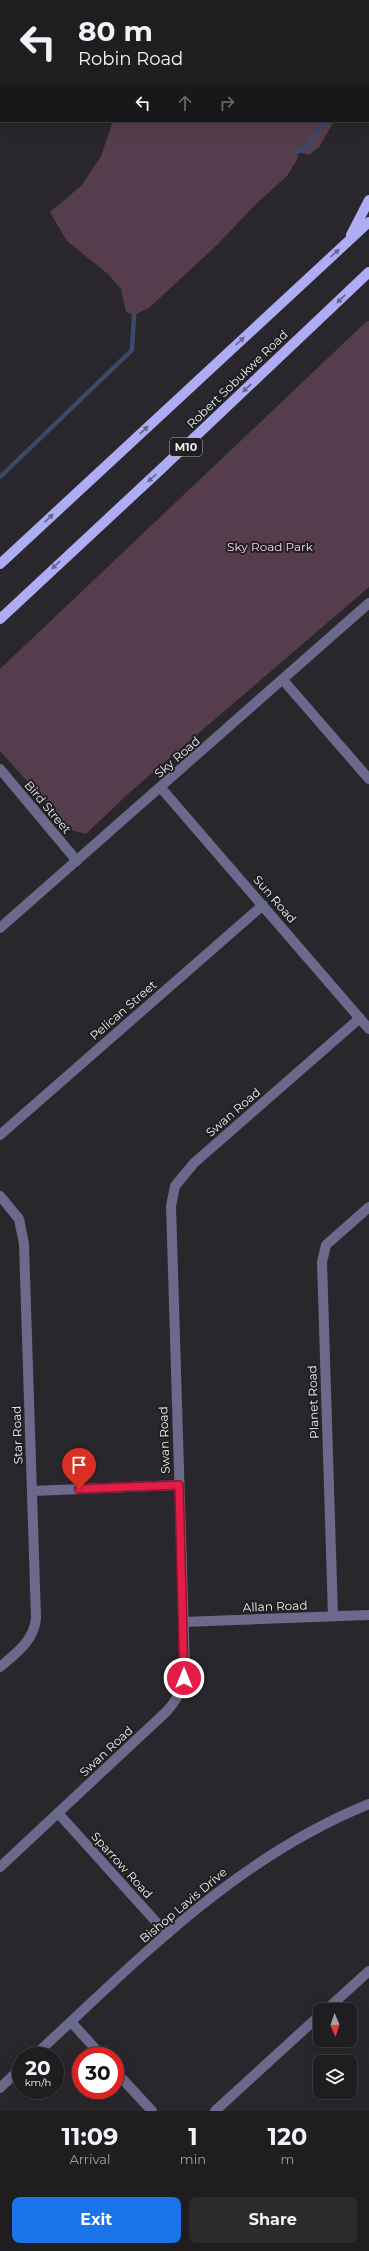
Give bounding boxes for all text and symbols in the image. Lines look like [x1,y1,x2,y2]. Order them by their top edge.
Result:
text: 80 m [78,14,153,48]
icon: left [12,16,64,68]
text: Robin Road [78,48,183,70]
icon: left [132,92,154,114]
icon: ahead [174,92,196,114]
icon: right [216,92,238,114]
one-way arrow [330,248,340,257]
one-way arrow [336,294,346,303]
street label: Robert Sobukwe Road [183,327,291,431]
one-way arrow [235,337,244,346]
one-way arrow [242,384,252,393]
one-way arrow [140,426,149,435]
road number: M10 [170,438,202,456]
one-way arrow [147,473,158,482]
one-way arrow [44,513,54,523]
park label: Sky Road Park [227,539,314,554]
one-way arrow [51,561,62,570]
street label: Sky Road [151,733,203,781]
street label: Bird Street [22,777,75,837]
street label: Sun Road [250,872,300,926]
street label: Pelican Street [87,977,160,1043]
street label: Swan Road [203,1084,263,1140]
street label: Planet Road [304,1365,322,1439]
street label: Star Road [8,1406,26,1464]
street label: Swan Road [155,1406,173,1474]
pin [62,1448,96,1489]
icon: arrive [68,1454,90,1476]
street label: Allan Road [242,1597,308,1615]
position arrow [163,1657,205,1699]
street label: Swan Road [76,1723,136,1779]
street label: Sparrow Road [88,1829,156,1901]
street label: Bishop Lavis Drive [136,1864,230,1946]
north arrow [313,2003,357,2047]
map controls [313,2003,357,2099]
speed limit sign: 30 [72,2047,124,2099]
button: layers [313,2055,357,2099]
text: 20 [25,2056,51,2080]
text: km/h [25,2076,51,2089]
text: 11:09 [62,2122,118,2151]
text: 1 [188,2122,198,2151]
text: 120 [268,2122,307,2151]
text: Arrival [69,2151,110,2167]
text: min [180,2151,206,2167]
text: m [281,2151,294,2167]
button: Exit [12,2197,181,2243]
button: Share [189,2197,357,2243]

